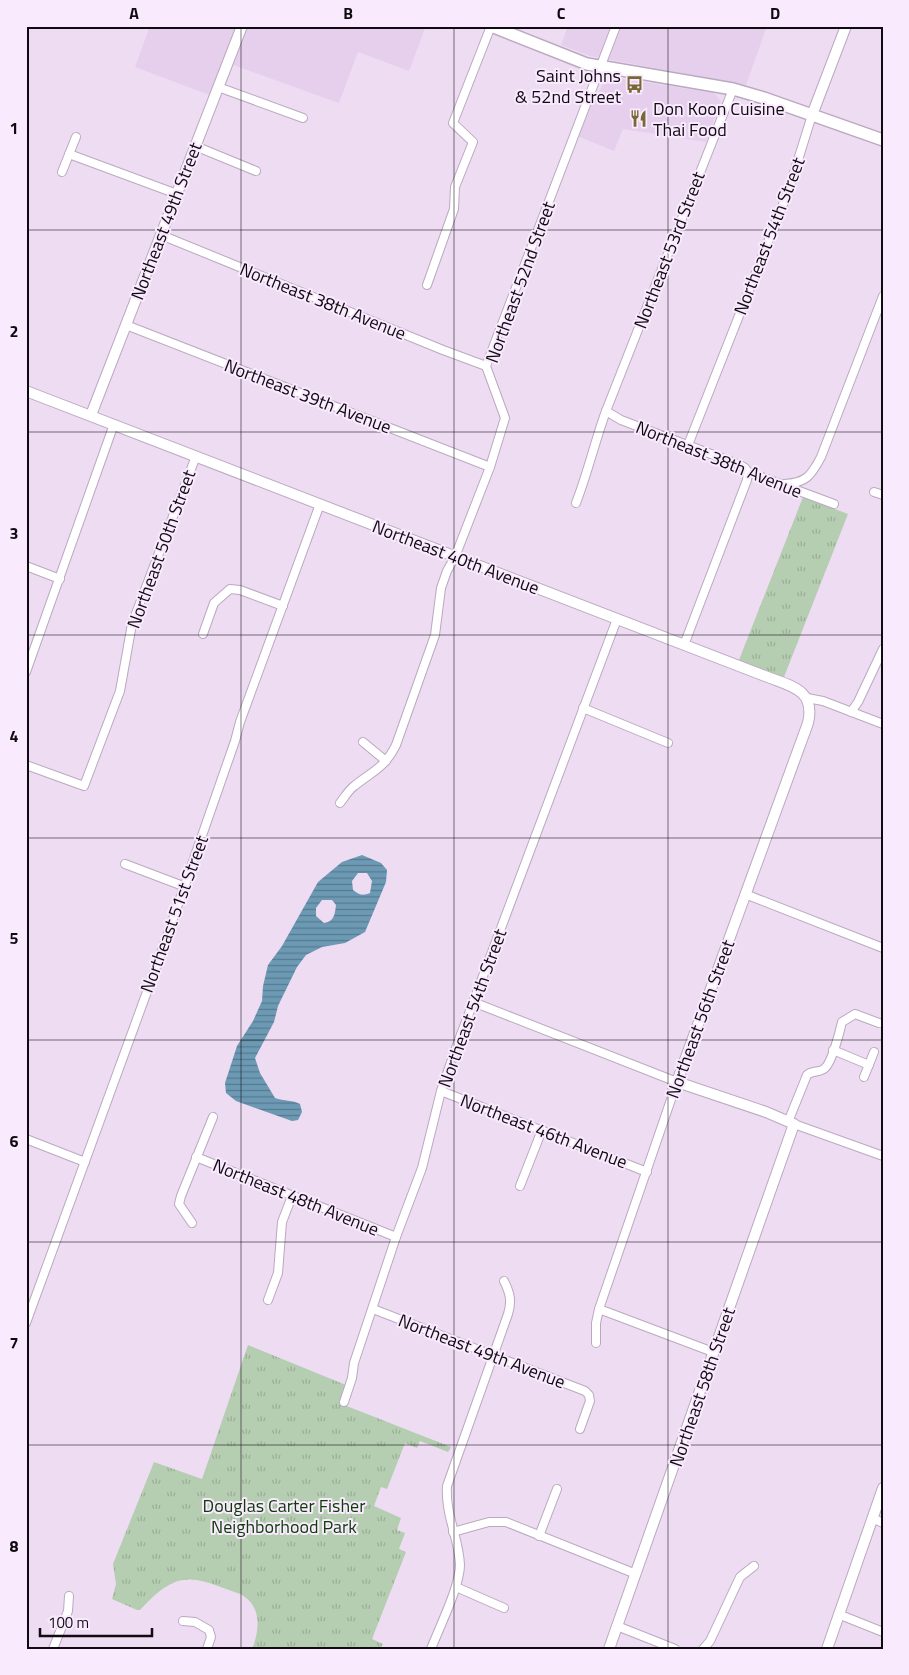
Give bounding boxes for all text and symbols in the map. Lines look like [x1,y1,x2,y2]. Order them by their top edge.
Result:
text: A [129,1,139,25]
text: B [343,1,353,25]
text: C [557,1,566,25]
text: D [770,1,780,25]
place label: Saint Johns & 52nd Street [515,62,622,110]
bus stop icon: Saint Johns & 52nd Street [625,75,645,95]
place label: Don Koon Cuisine Thai Food [653,95,785,143]
restaurant icon: Don Koon Cuisine Thai Food [629,108,649,128]
text: 1 [10,116,18,140]
street label: Northeast 49th Street [123,138,209,304]
street label: Northeast 54th Street [726,153,812,319]
street label: Northeast 53rd Street [627,167,712,333]
street label: Northeast 52nd Street [478,197,562,367]
street label: Northeast 38th Avenue [236,255,410,347]
text: 2 [10,319,18,343]
street label: Northeast 39th Avenue [221,352,395,440]
street label: Northeast 38th Avenue [632,413,806,505]
street label: Northeast 50th Street [120,465,202,632]
street label: Northeast 40th Avenue [369,513,543,601]
text: 3 [10,521,18,545]
text: 4 [10,724,19,748]
street label: Northeast 51st Street [133,831,215,997]
street label: Northeast 54th Street [431,924,513,1091]
text: 5 [10,926,19,950]
street label: Northeast 56th Street [659,935,741,1102]
street label: Northeast 46th Avenue [457,1087,631,1175]
text: 6 [10,1129,19,1153]
street label: Northeast 48th Avenue [209,1151,383,1243]
street label: Northeast 58th Street [662,1303,742,1470]
street label: Northeast 49th Avenue [395,1307,569,1395]
text: 7 [10,1331,18,1355]
park label: Douglas Carter Fisher Neighborhood Park [203,1492,365,1540]
text: 8 [10,1534,19,1558]
scale bar [40,1605,152,1637]
text: 100 m [48,1611,89,1634]

